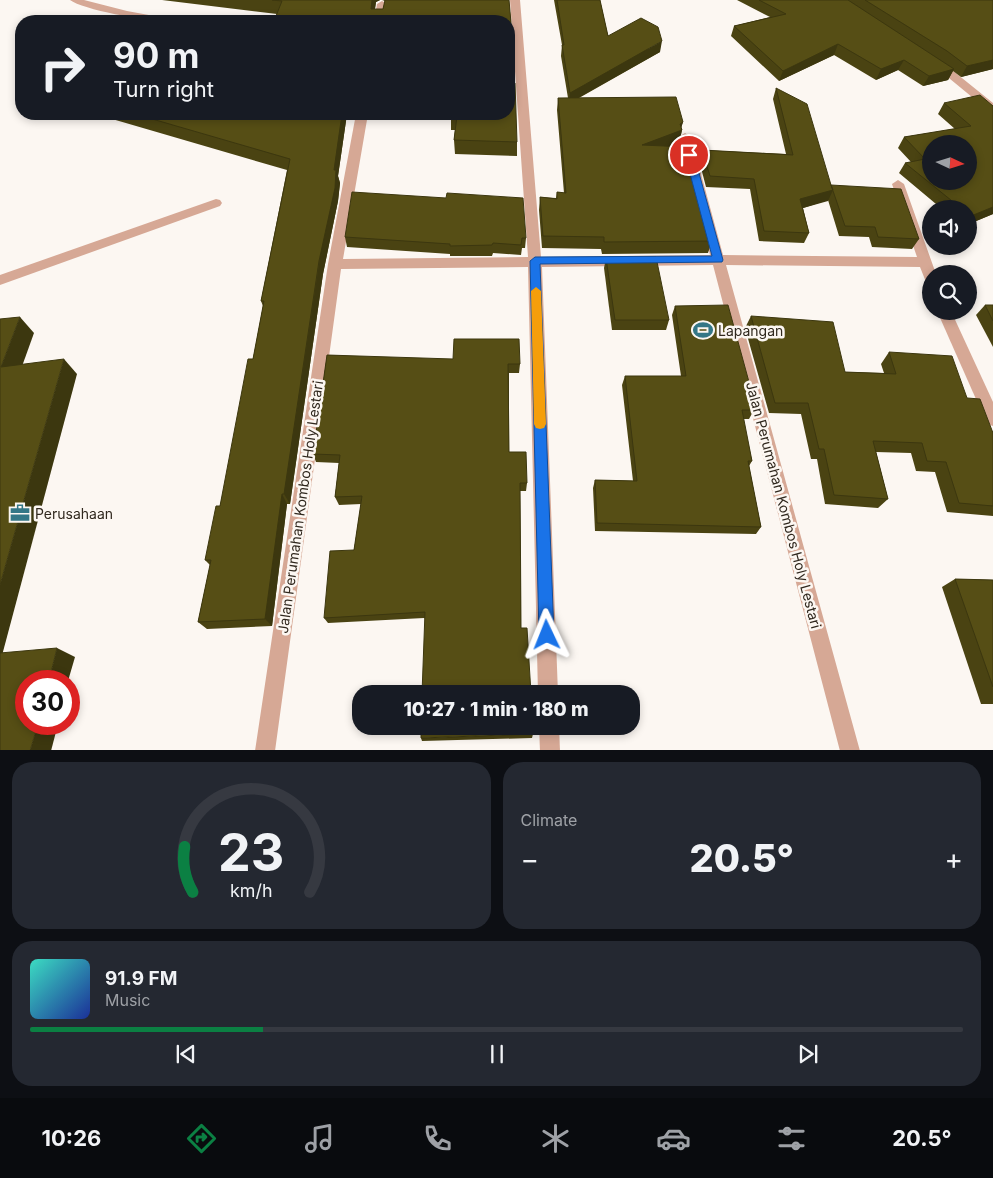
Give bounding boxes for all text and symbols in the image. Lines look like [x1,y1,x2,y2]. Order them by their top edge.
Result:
text: 90 m [113,34,200,76]
icon: right [30,35,95,100]
text: Turn right [113,76,214,102]
pin [668,134,710,176]
north arrow [922,135,978,190]
map controls [922,135,977,320]
icon: arrive [675,141,703,169]
button: sound [922,200,977,255]
button: search [922,265,977,320]
sports icon: Lapangan [692,319,714,341]
place label: Lapangan [718,322,783,339]
street label: Jalan Perumahan Kombos Holy Lestari [274,380,326,634]
street label: Jalan Perumahan Kombos Holy Lestari [743,380,825,630]
office icon: Perusahaan [9,502,31,524]
place label: Perusahaan [35,505,113,522]
position arrow [520,608,572,660]
speed limit sign: 30 [15,670,80,735]
text: 10:27 · 1 min · 180 m [403,698,589,721]
text: Climate [521,810,577,830]
text: 23 [218,821,284,884]
text: 20.5° [689,835,794,881]
text: − [521,842,539,876]
text: + [944,842,963,876]
text: km/h [230,880,272,901]
text: 91.9 FM [105,967,177,990]
text: Music [105,990,150,1010]
icon: previous [172,1040,200,1068]
icon: pause [483,1040,511,1068]
icon: next [794,1040,822,1068]
icon: directions [184,1121,219,1156]
icon: music [302,1121,337,1156]
icon: phone [420,1121,455,1156]
icon: climate [538,1121,573,1156]
icon: car [656,1121,691,1156]
icon: filters [774,1121,809,1156]
text: 10:26 [41,1125,101,1151]
text: 20.5° [892,1125,952,1151]

